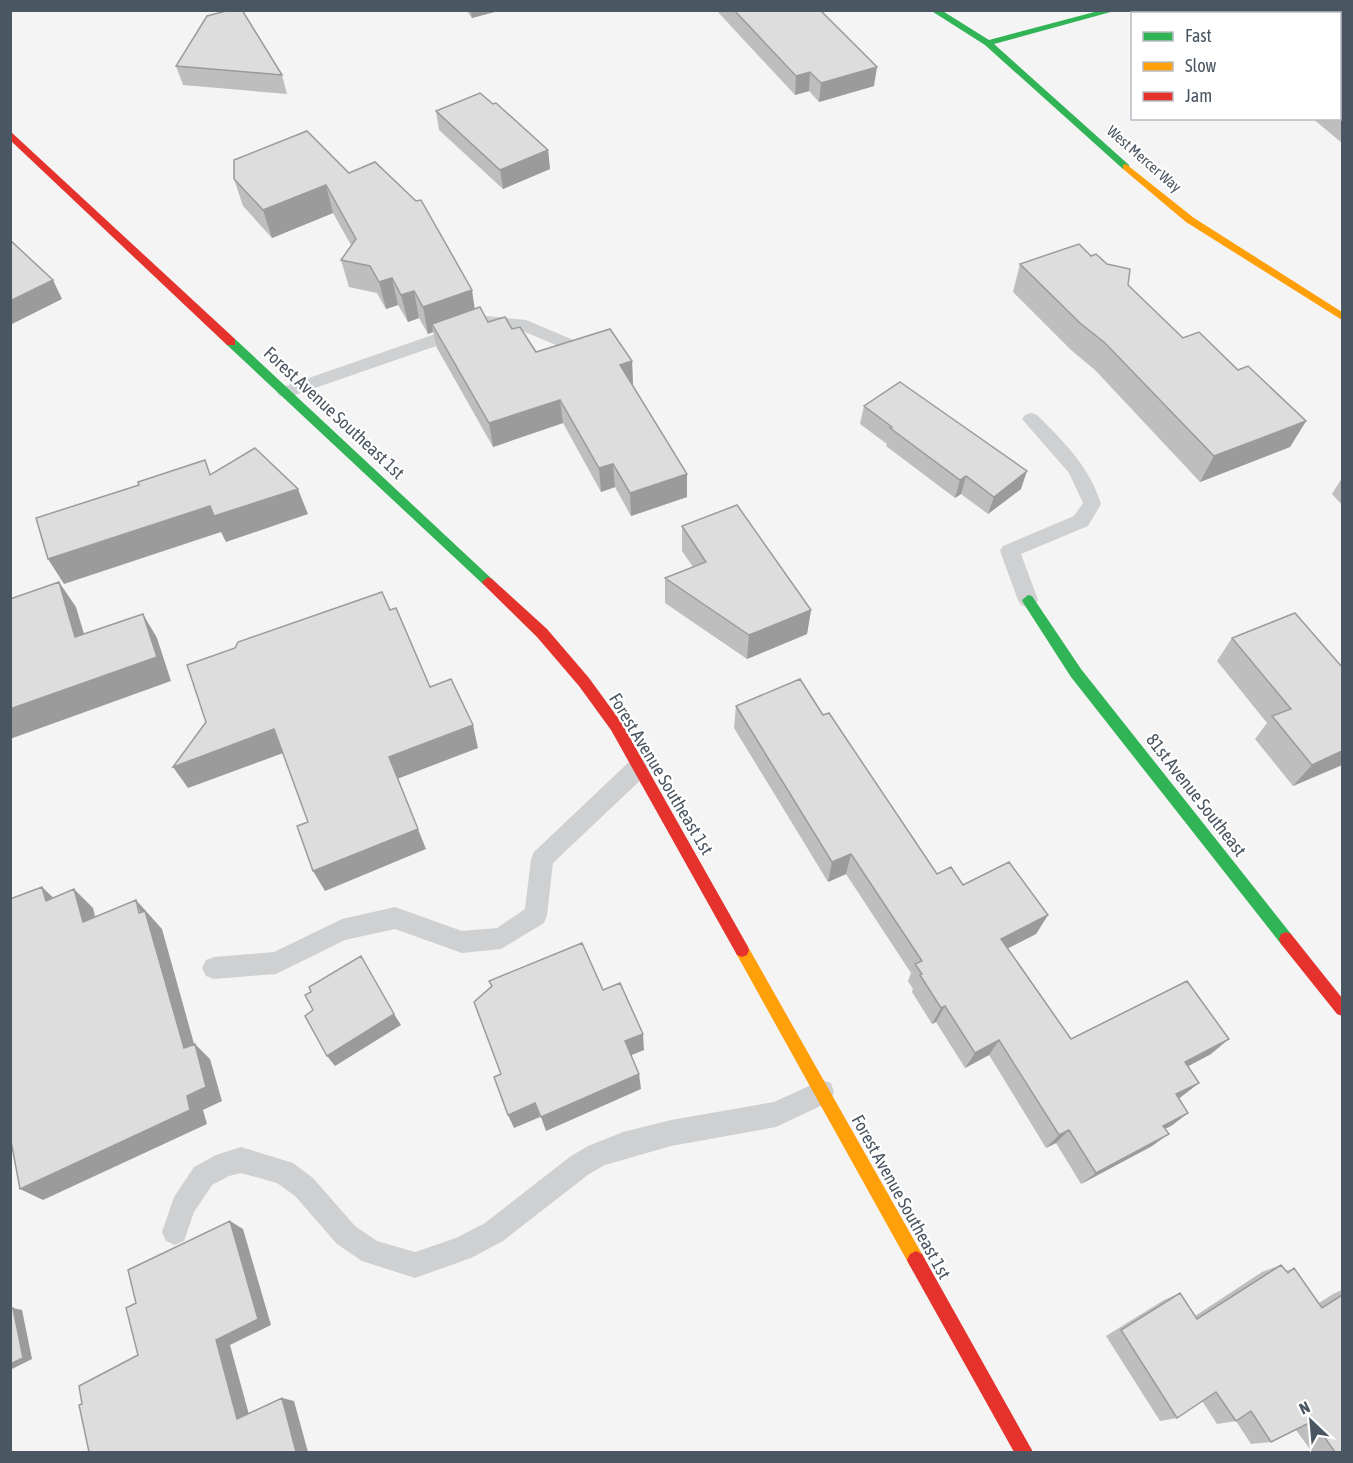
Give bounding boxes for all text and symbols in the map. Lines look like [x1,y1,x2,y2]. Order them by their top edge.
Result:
legend [1131,12,1341,120]
text: Fast [1185,25,1212,46]
text: Slow [1185,55,1216,76]
text: Jam [1185,85,1212,106]
street label: West Mercer Way [1104,122,1185,195]
street label: Forest Avenue Southeast 1st [260,342,409,483]
street label: Forest Avenue Southeast 1st [605,689,718,858]
street label: 81st Avenue Southeast [1142,729,1251,860]
street label: Forest Avenue Southeast 1st [848,1111,955,1282]
north arrow [1281,1391,1341,1451]
text: N [1296,1397,1313,1418]

